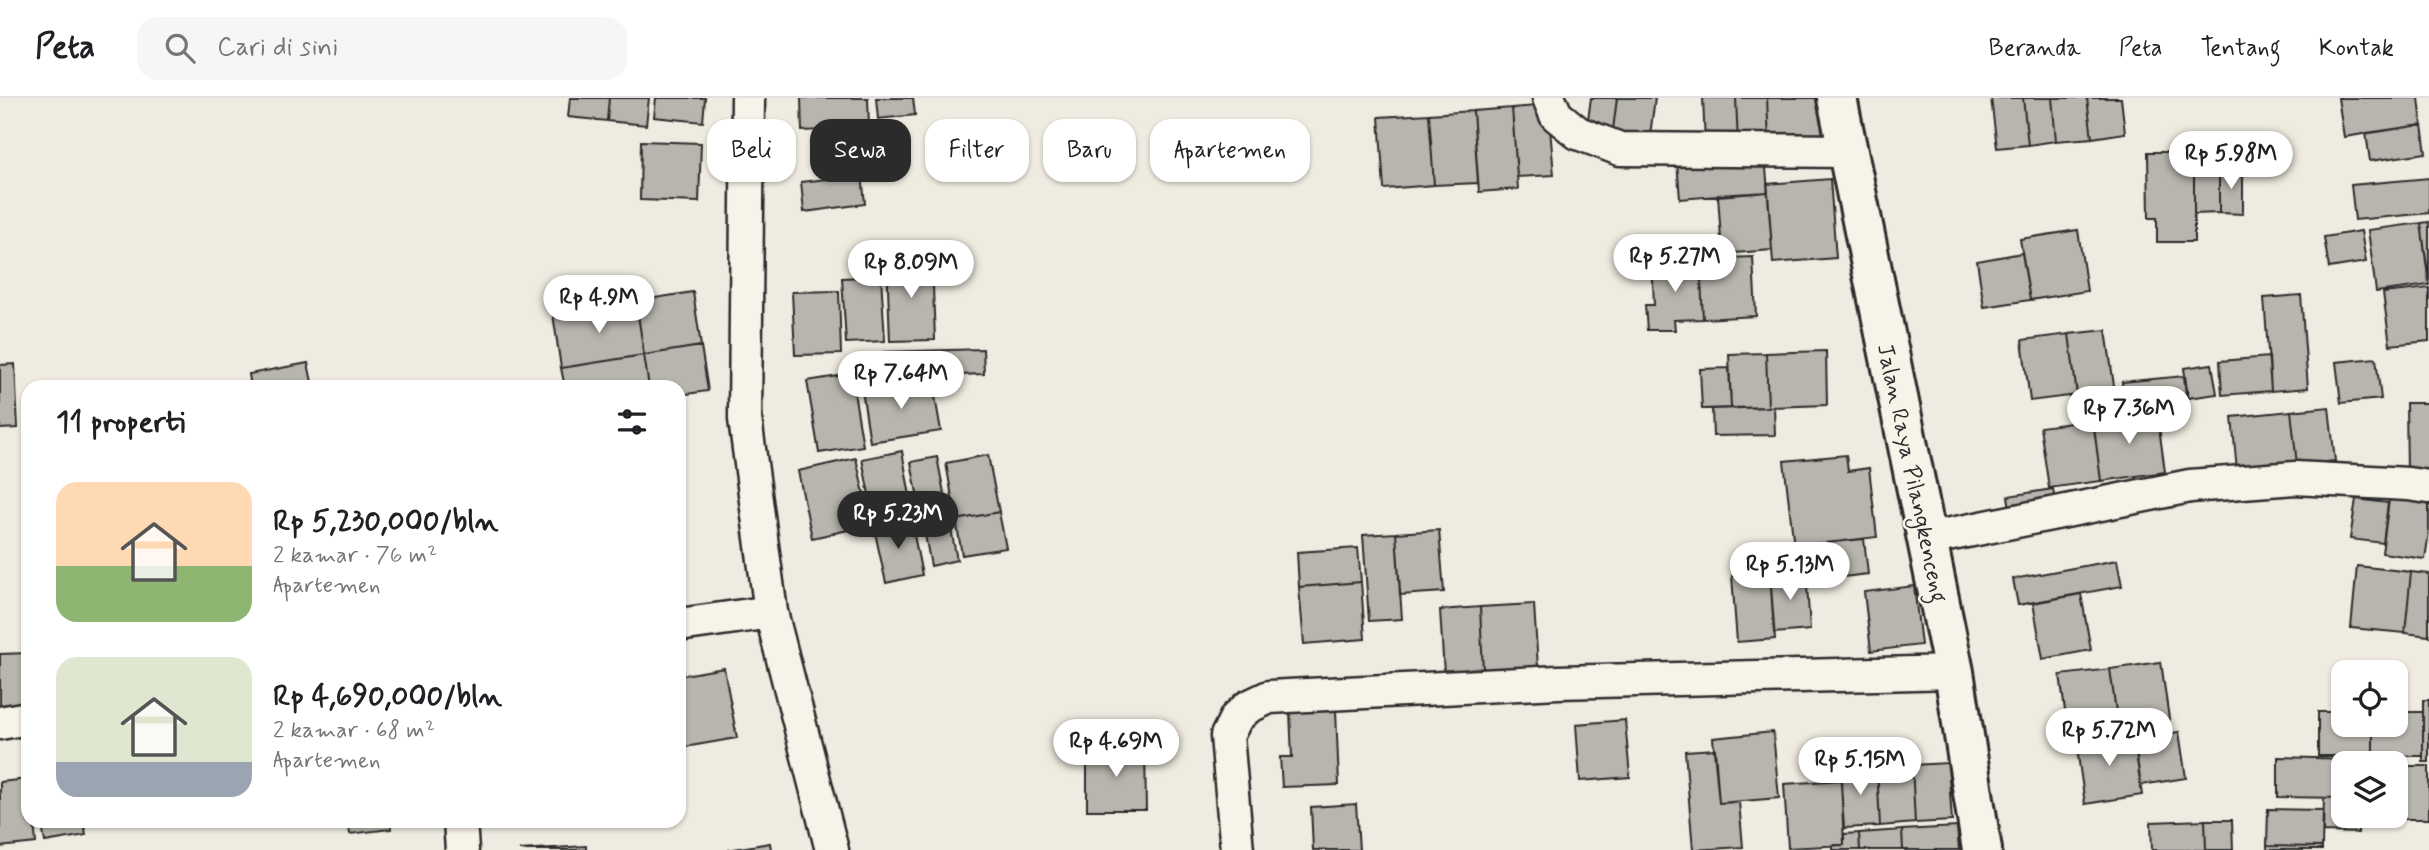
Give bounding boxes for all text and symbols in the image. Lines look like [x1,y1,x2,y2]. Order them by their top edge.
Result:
search box [137,17,627,80]
text: Peta [35,26,95,70]
icon: search [161,29,199,67]
text: Cari di sini [217,31,338,65]
text: Beranda [1989,33,2081,64]
text: Peta [2119,33,2162,64]
text: Tentang [2200,33,2281,64]
text: Kontak [2319,33,2394,64]
chip: Beli [707,119,796,182]
chip: Sewa [810,119,911,182]
chip: Filter [925,119,1029,182]
chip: Baru [1043,119,1136,182]
chip: Apartemen [1150,119,1310,182]
pin: Rp 5.98M [2159,132,2303,191]
text: Rp 5.98M [2185,139,2277,169]
pin: Rp 5.27M [1603,234,1747,294]
pin: Rp 8.09M [839,240,983,300]
text: Rp 5.27M [1629,242,1721,272]
text: Rp 8.09M [864,248,958,278]
pin: Rp 4.9M [534,275,664,335]
text: Rp 4.9M [559,283,639,313]
street label: Jalan Raya Pilangkenceng [1867,341,1953,606]
pin: Rp 7.64M [829,352,973,411]
text: Rp 7.64M [854,359,948,389]
pin: Rp 7.36M [2057,386,2201,446]
text: Rp 7.36M [2083,394,2175,424]
text: 11 properti [56,403,185,442]
icon: filters [613,403,651,441]
pin: Rp 5.23M [826,491,970,551]
text: Rp 5.23M [853,499,943,529]
text: Rp 5,230,000/bln [273,502,498,541]
icon: home [112,510,196,594]
text: 2 kamar · 76 m² [273,541,437,571]
pin: Rp 5.13M [1718,542,1862,602]
text: Rp 5.13M [1746,550,1834,580]
text: Apartemen [273,571,381,601]
map controls [2331,660,2408,828]
button: locate [2331,660,2408,737]
text: Rp 4,690,000/bln [273,677,502,716]
icon: home [112,685,196,769]
pin: Rp 5.72M [2037,708,2181,768]
text: 2 kamar · 68 m² [273,716,435,746]
text: Rp 5.72M [2062,716,2156,746]
pin: Rp 4.69M [1044,720,1188,779]
text: Rp 4.69M [1069,727,1163,757]
pin: Rp 5.15M [1788,738,1932,797]
text: Rp 5.15M [1815,745,1906,775]
text: Apartemen [273,746,381,776]
button: layers [2331,751,2408,828]

